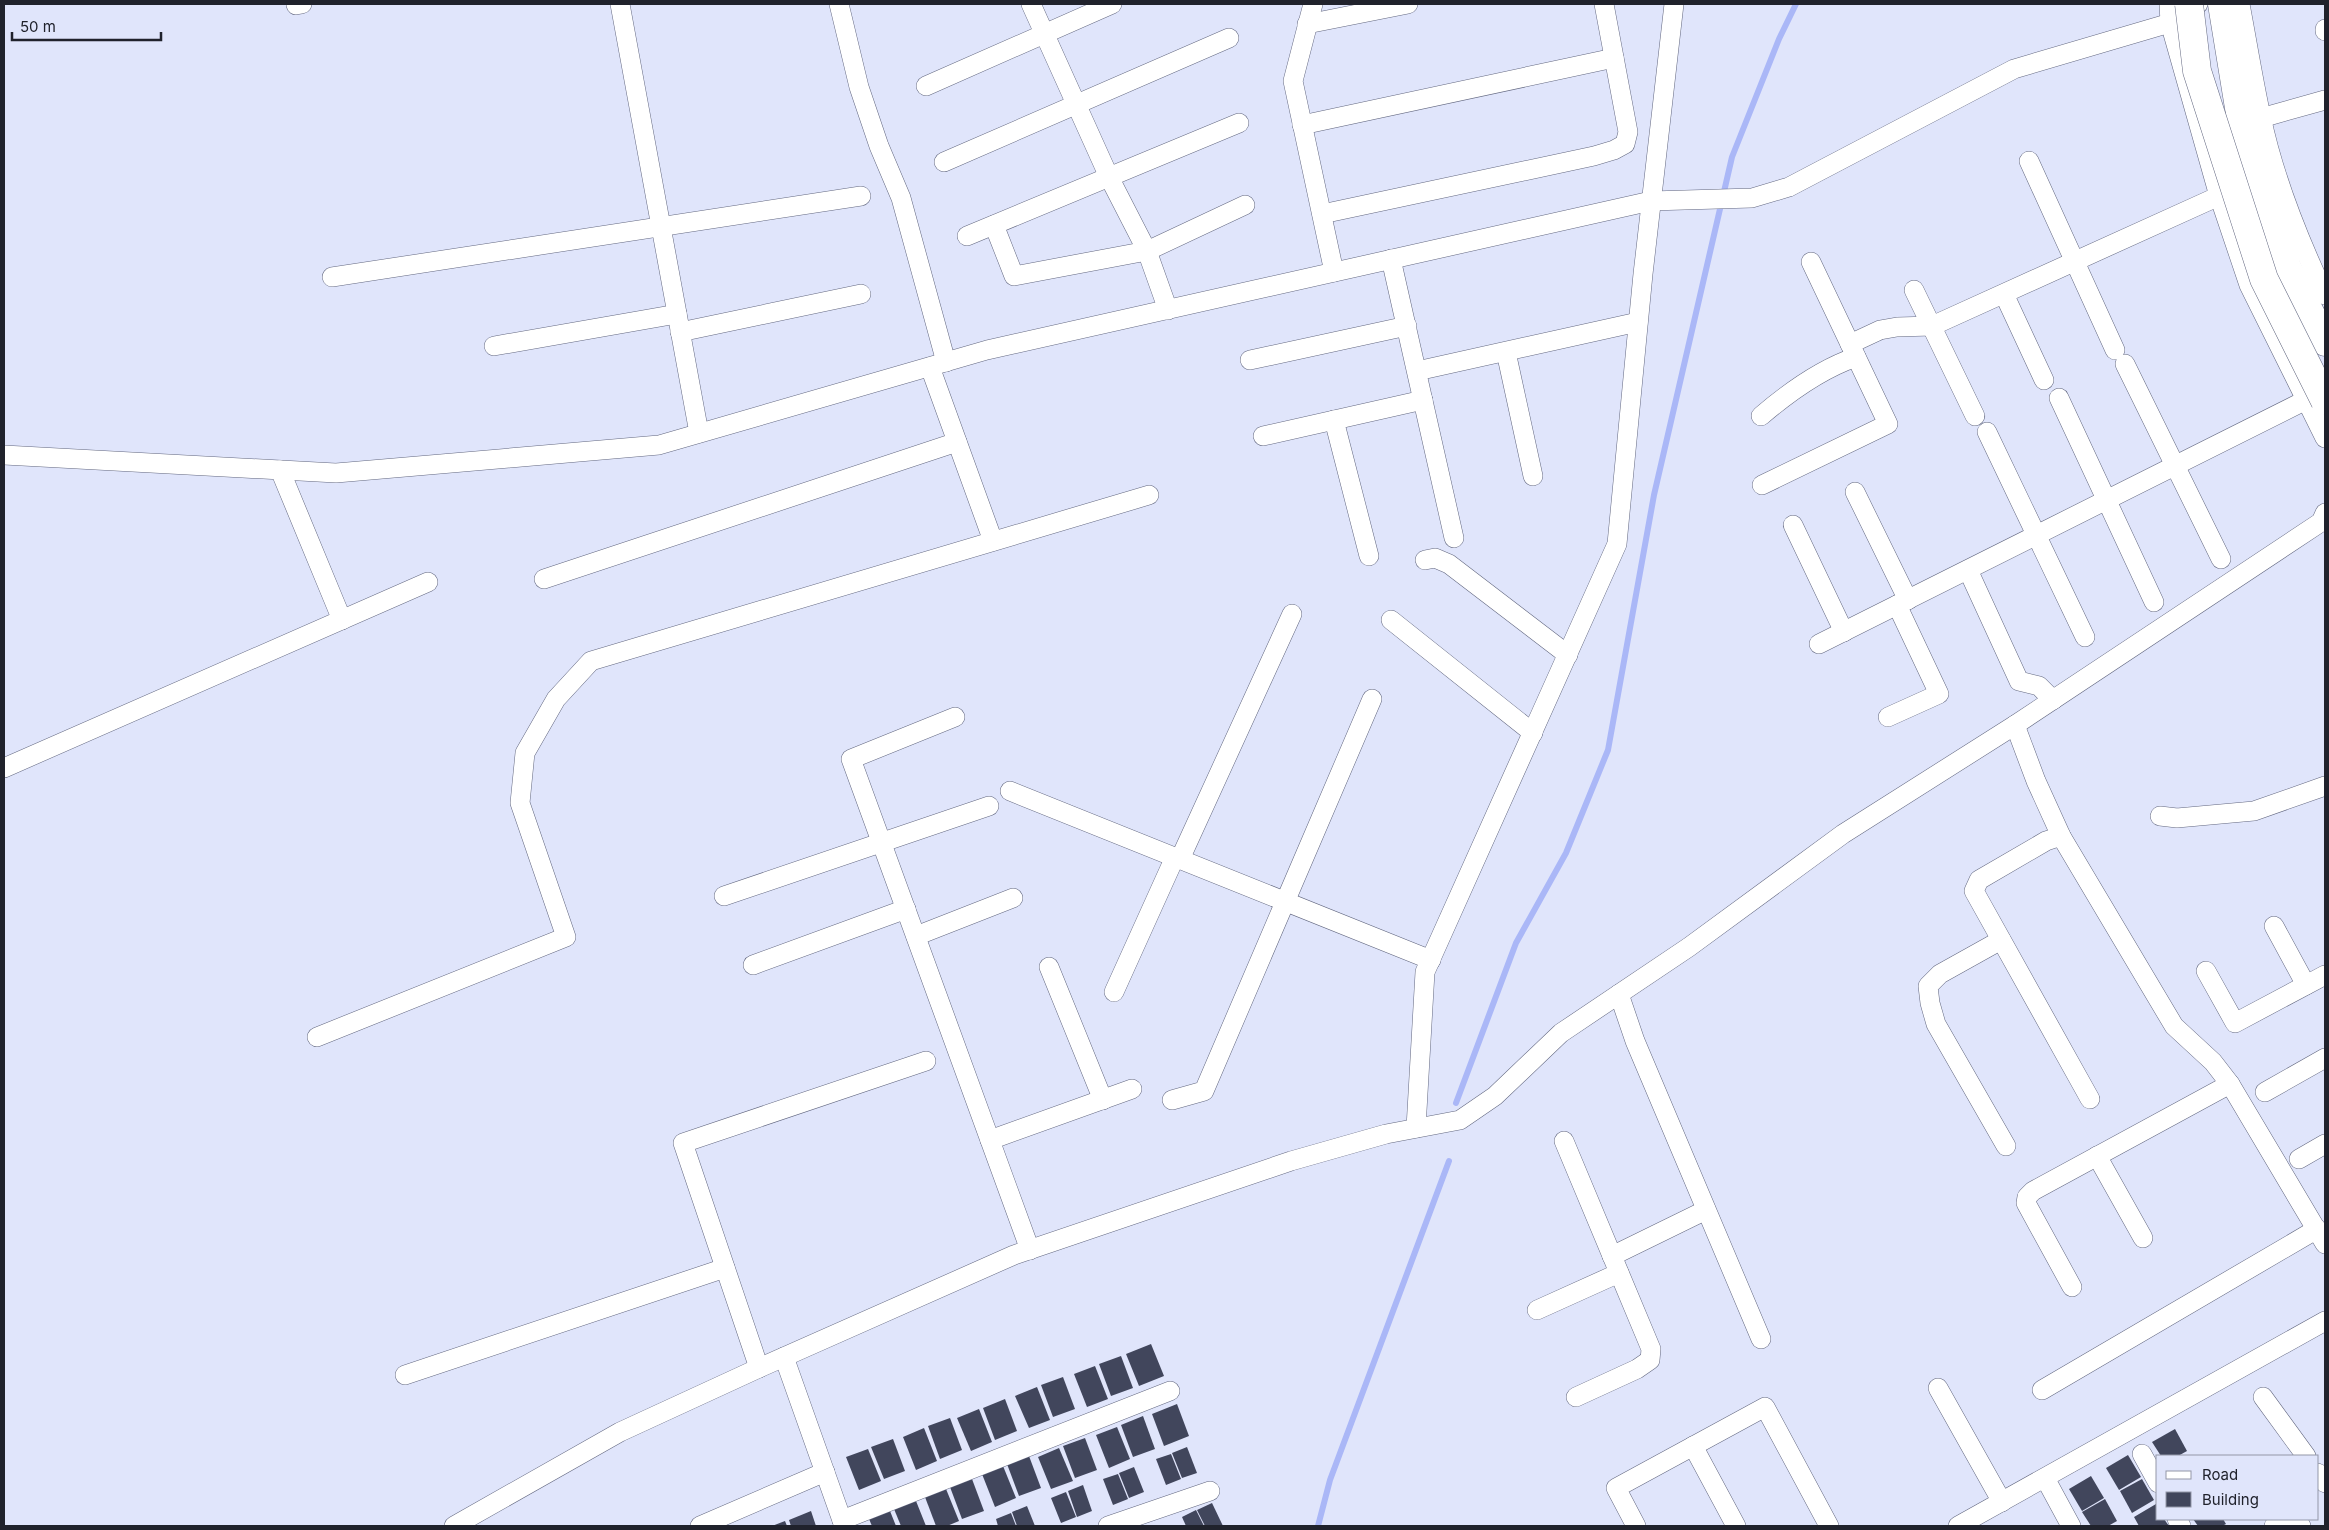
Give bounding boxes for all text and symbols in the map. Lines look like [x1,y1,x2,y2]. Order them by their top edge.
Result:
scale bar [12,10,161,42]
text: 50 m [20,17,56,36]
legend [2156,1455,2319,1520]
text: Road [2202,1465,2238,1484]
text: Building [2202,1490,2259,1509]

